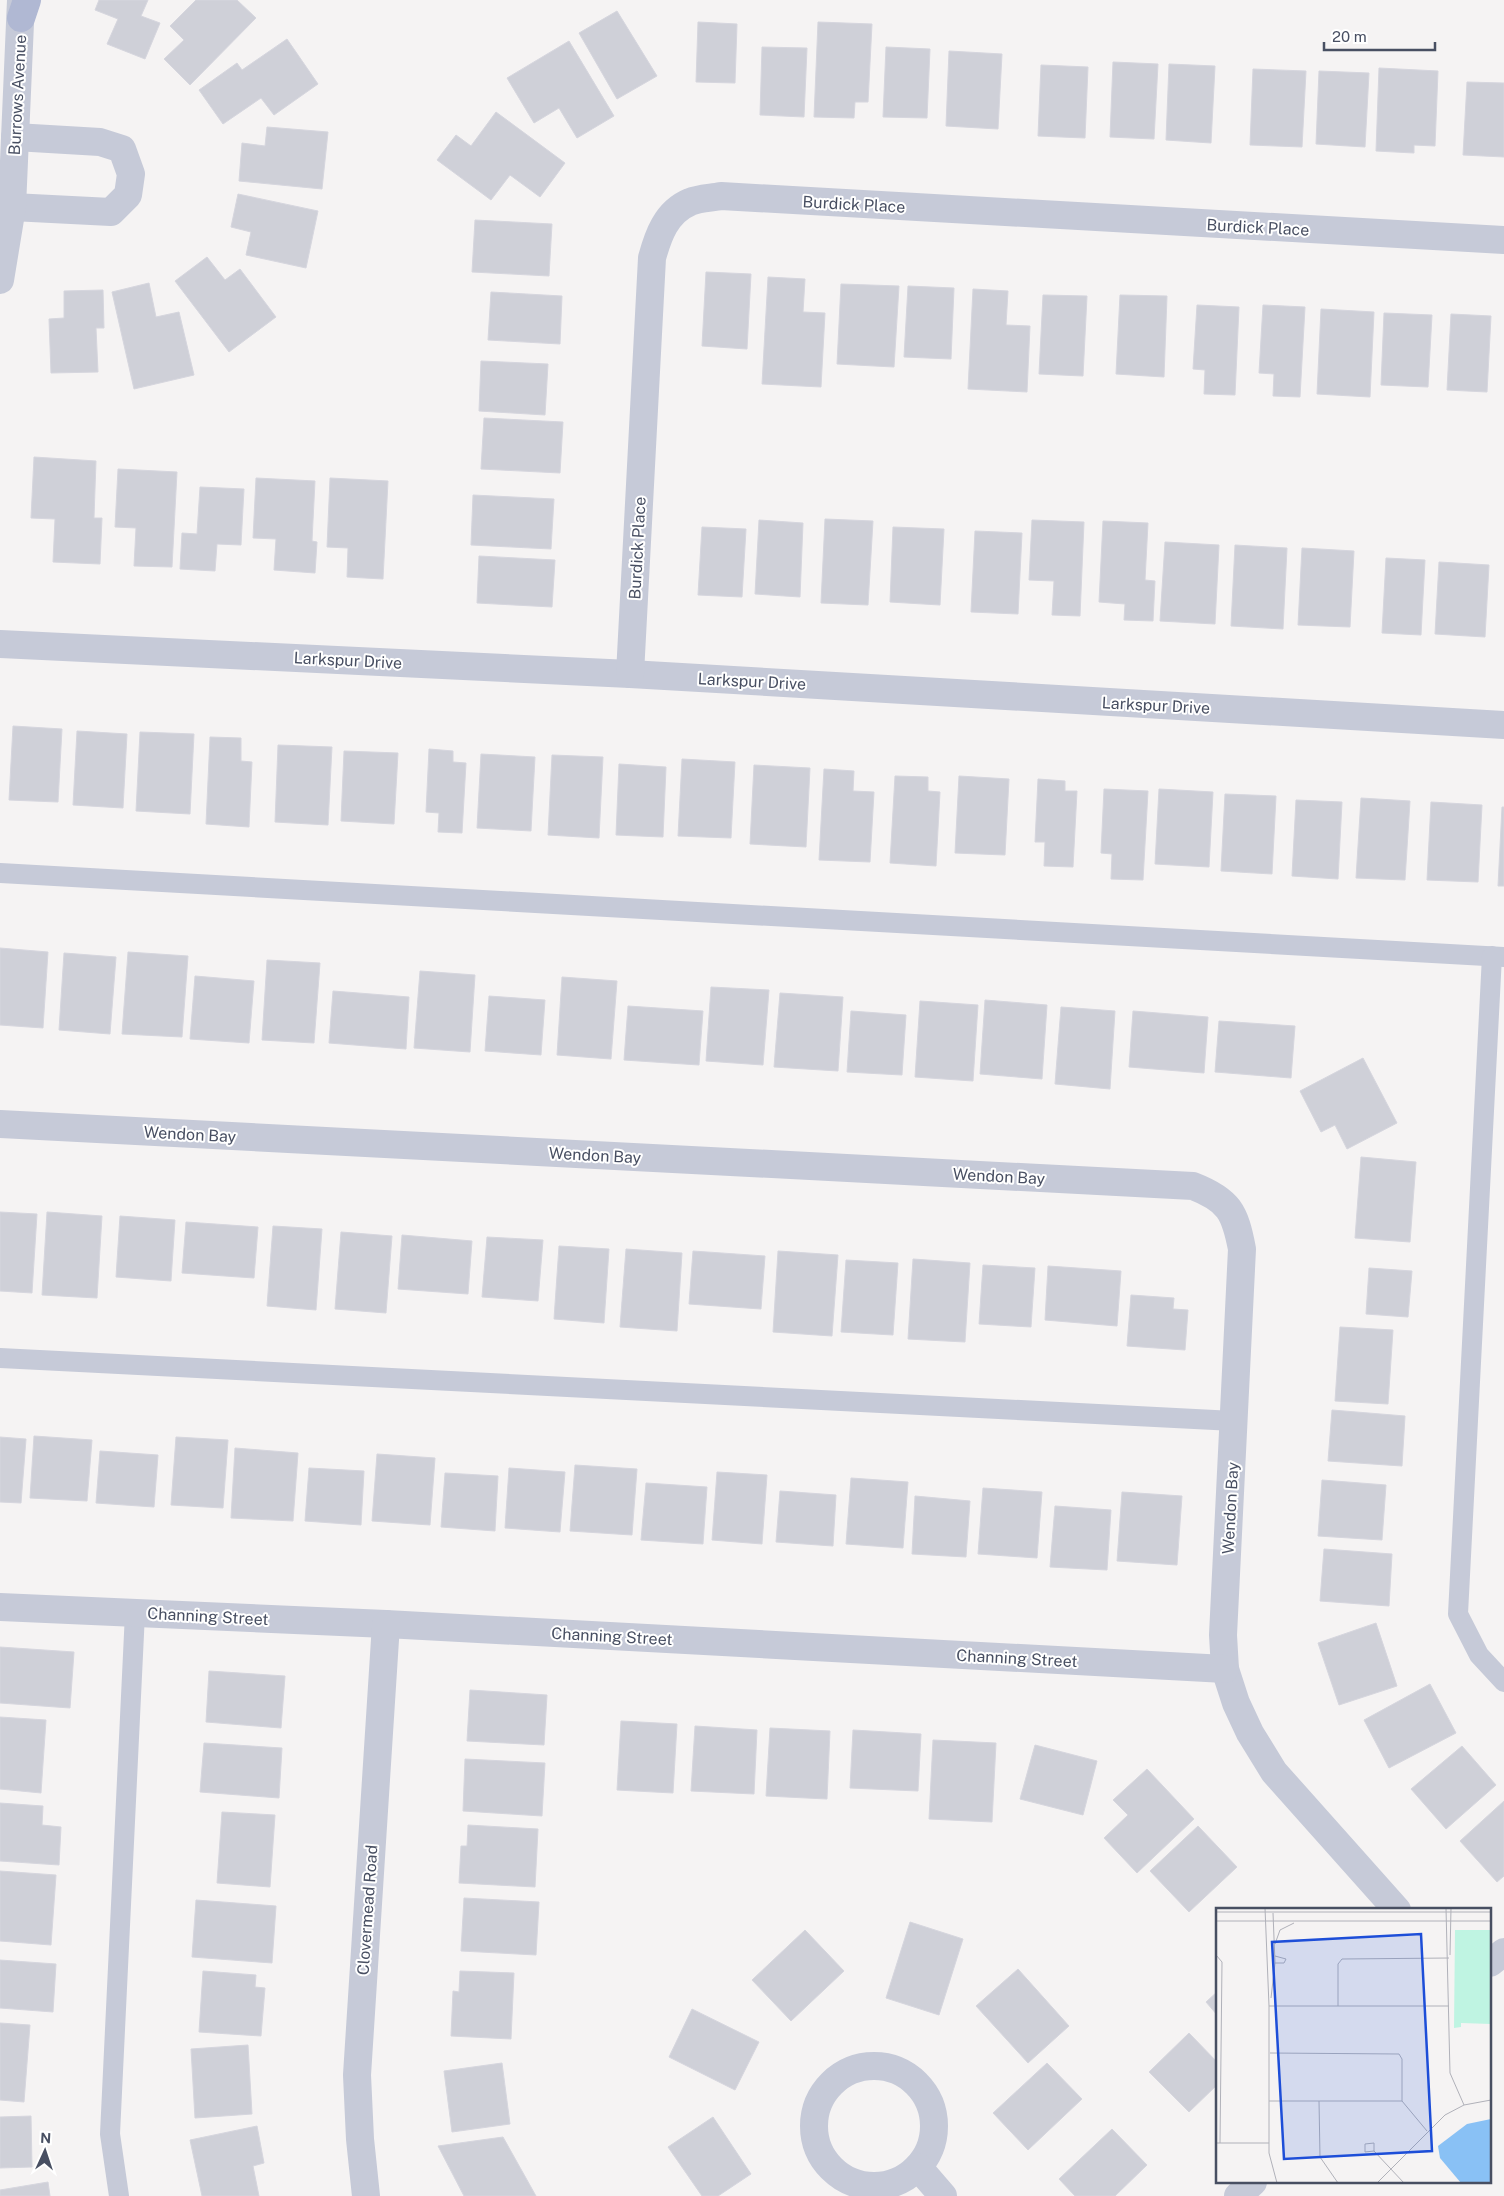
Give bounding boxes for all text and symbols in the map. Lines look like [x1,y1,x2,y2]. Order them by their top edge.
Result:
scale bar [1324,20,1435,52]
text: 20 m [1332,28,1367,45]
street label: Burrows Avenue [5,34,30,156]
street label: Burdick Place [802,192,906,217]
street label: Burdick Place [1206,215,1310,240]
street label: Burdick Place [625,496,650,600]
street label: Larkspur Drive [293,648,403,673]
street label: Larkspur Drive [697,669,807,694]
street label: Larkspur Drive [1101,693,1211,718]
street label: Wendon Bay [143,1123,237,1146]
street label: Wendon Bay [548,1144,642,1167]
street label: Wendon Bay [952,1165,1046,1188]
street label: Wendon Bay [1219,1461,1242,1555]
street label: Channing Street [147,1604,269,1629]
street label: Channing Street [551,1624,673,1649]
street label: Channing Street [956,1646,1078,1671]
street label: Clovermead Road [353,1844,382,1976]
inset map [1216,1908,1492,2184]
north arrow [20,2126,70,2176]
text: N [40,2130,52,2146]

